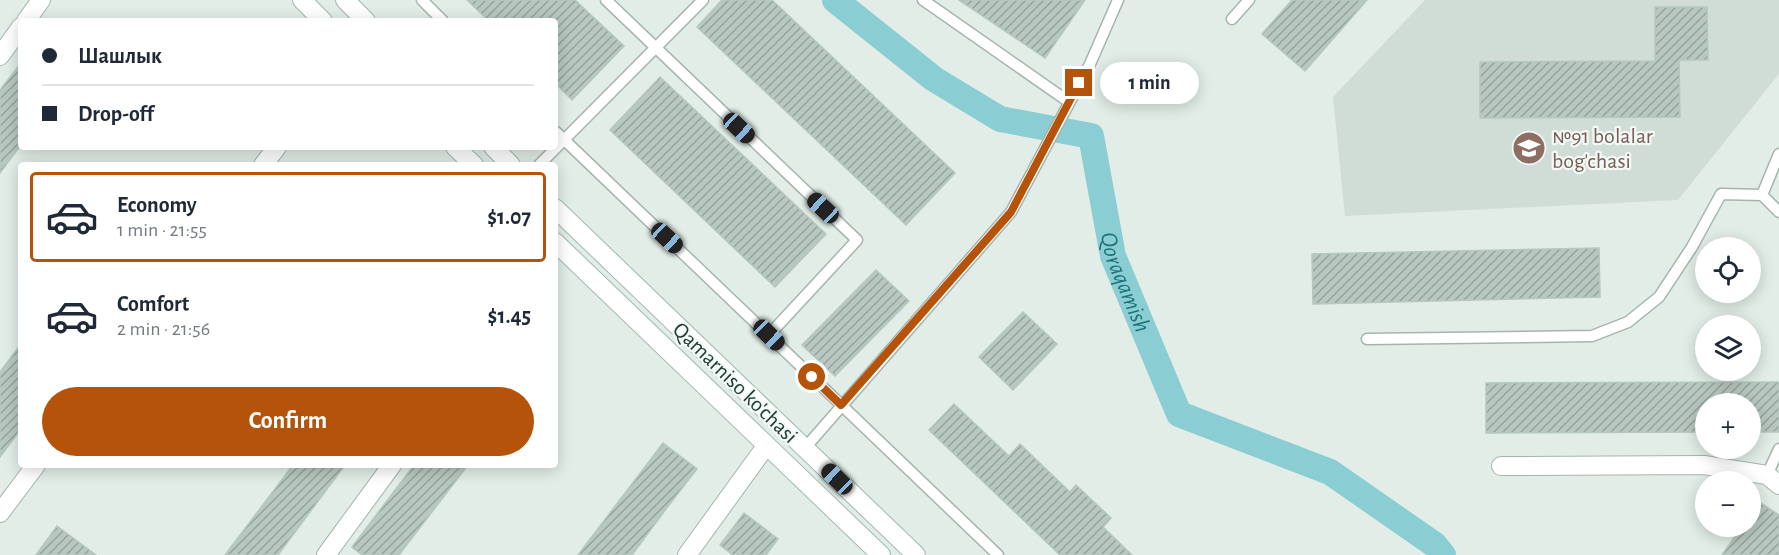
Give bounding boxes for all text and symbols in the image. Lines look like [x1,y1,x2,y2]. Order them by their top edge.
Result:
text: Шашлык [78,45,162,67]
callout: 1 min [1100,62,1199,104]
route end [1065,69,1092,96]
text: 1 min [1128,73,1171,93]
text: Drop-off [78,103,154,125]
car [720,109,758,147]
place label: №91 bolalar bog'chasi [1552,125,1653,172]
school or university icon: №91 bolalar bog'chasi [1511,130,1547,166]
car [804,189,842,227]
icon: car [45,190,99,244]
text: Economy [117,194,197,216]
text: $1.07 [487,206,531,228]
car [648,219,686,257]
text: 1 min · 21:55 [117,220,207,240]
water label: Qoraqamish [1096,230,1154,336]
map controls [1695,237,1761,537]
button: locate [1695,237,1761,303]
icon: car [45,289,99,343]
text: Comfort [117,293,189,315]
text: $1.45 [488,305,531,327]
button: layers [1695,315,1761,381]
car [750,316,788,354]
street label: Qamarniso ko'chasi [669,318,802,447]
text: 2 min · 21:56 [117,319,210,339]
route start [798,363,825,390]
button: Confirm [42,387,534,456]
button: + [1695,393,1761,459]
car [818,460,856,498]
button: − [1695,471,1761,537]

